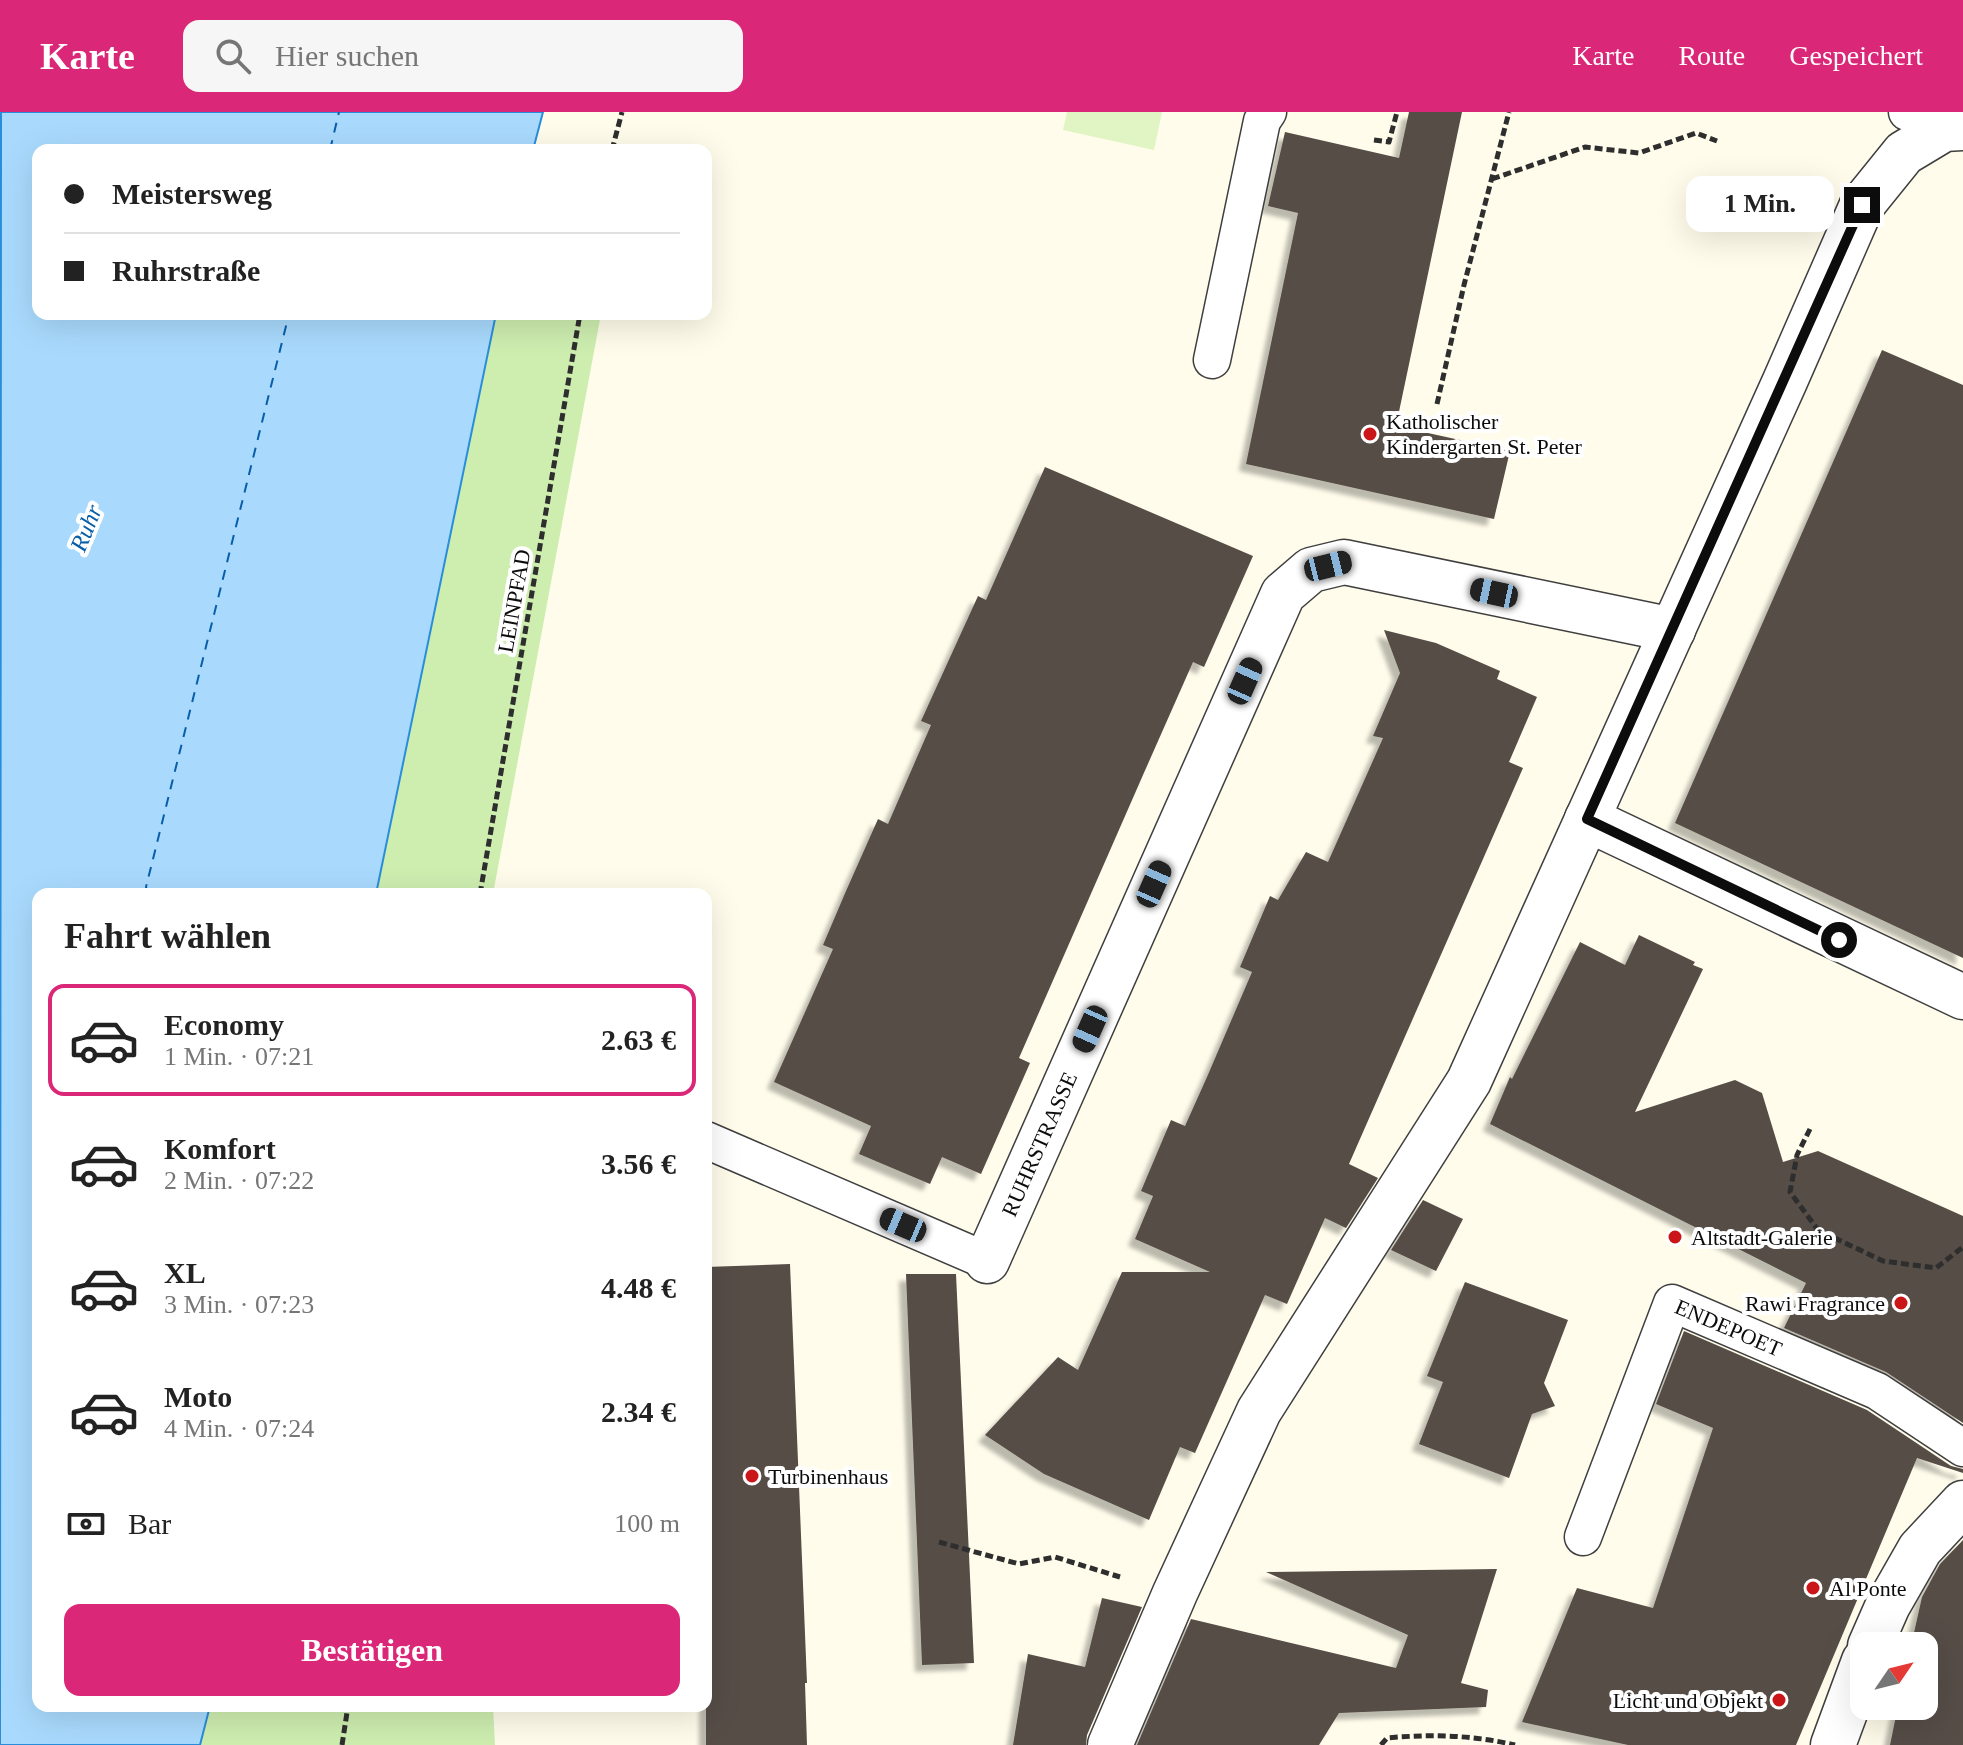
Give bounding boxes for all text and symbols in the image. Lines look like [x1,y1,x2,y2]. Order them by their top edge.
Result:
search box [183,20,743,92]
icon: search [211,34,255,78]
text: Karte [40,35,135,77]
text: Hier suchen [275,39,419,72]
text: Karte [1572,40,1634,71]
text: Route [1678,40,1745,71]
text: Gespeichert [1789,40,1923,71]
text: Meistersweg [112,177,272,210]
callout: 1 Min. [1686,177,1834,233]
route end [1844,187,1880,223]
text: 1 Min. [1724,189,1796,218]
text: Ruhrstraße [112,254,260,287]
place label: Katholischer Kindergarten St. Peter [1386,409,1582,459]
marker: Katholischer Kindergarten St. Peter [1361,425,1379,443]
water label: Ruhr [65,500,107,556]
street label: LEINPFAD [493,547,535,655]
car [1302,549,1354,583]
car [1468,576,1520,610]
car [1224,654,1266,708]
car [1133,857,1175,911]
text: Fahrt wählen [64,916,271,956]
route start [1821,922,1857,958]
car [1069,1002,1111,1056]
icon: car [68,1004,140,1076]
text: Economy [164,1008,284,1041]
text: 2.63 € [601,1023,676,1056]
text: 1 Min. · 07:21 [164,1042,314,1071]
street label: RUHRSTRASSE [996,1068,1082,1220]
icon: car [68,1128,140,1200]
text: Komfort [164,1132,276,1165]
text: 3.56 € [601,1147,676,1180]
text: 2 Min. · 07:22 [164,1166,314,1195]
car [876,1205,930,1245]
place label: Altstadt-Galerie [1691,1225,1833,1250]
marker: Altstadt-Galerie [1666,1228,1684,1246]
icon: car [68,1252,140,1324]
text: XL [164,1256,206,1289]
text: 4.48 € [601,1271,676,1304]
text: 3 Min. · 07:23 [164,1290,314,1319]
place label: Rawi Fragrance [1745,1291,1885,1316]
street label: ENDEPOET [1671,1293,1786,1361]
marker: Rawi Fragrance [1892,1294,1910,1312]
icon: car [68,1376,140,1448]
text: Moto [164,1380,232,1413]
text: 2.34 € [601,1395,676,1428]
text: 4 Min. · 07:24 [164,1414,314,1443]
place label: Turbinenhaus [768,1464,888,1489]
marker: Turbinenhaus [743,1467,761,1485]
icon: cash [64,1502,108,1546]
text: Bar [128,1507,171,1540]
text: 100 m [614,1509,680,1538]
place label: Al Ponte [1829,1576,1907,1601]
marker: Al Ponte [1804,1579,1822,1597]
button: Bestätigen [64,1604,680,1696]
north arrow [1850,1632,1938,1720]
map controls [1850,1632,1938,1720]
place label: Licht und Objekt [1613,1688,1763,1713]
marker: Licht und Objekt [1770,1691,1788,1709]

